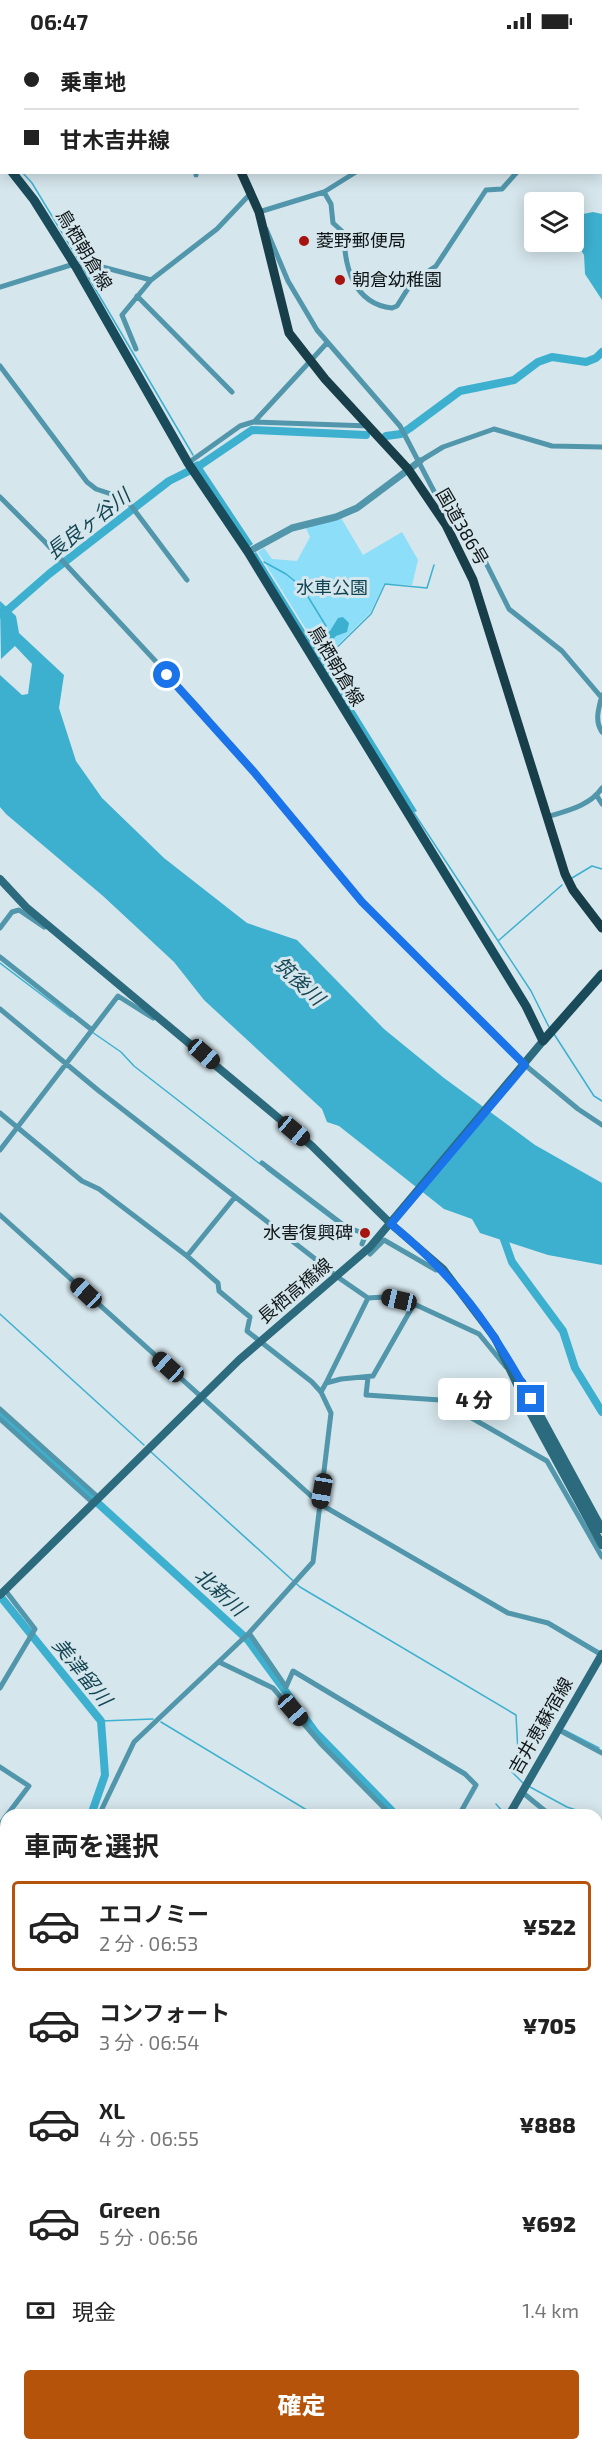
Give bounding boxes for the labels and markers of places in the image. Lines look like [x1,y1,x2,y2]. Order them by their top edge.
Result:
place label: 菱野郵便局 [316,229,406,251]
marker: 菱野郵便局 [297,234,311,248]
place label: 朝倉幼稚園 [352,268,442,290]
marker: 朝倉幼稚園 [333,273,347,287]
place label: 水害復興碑 [263,1221,353,1243]
marker: 水害復興碑 [358,1226,372,1240]

